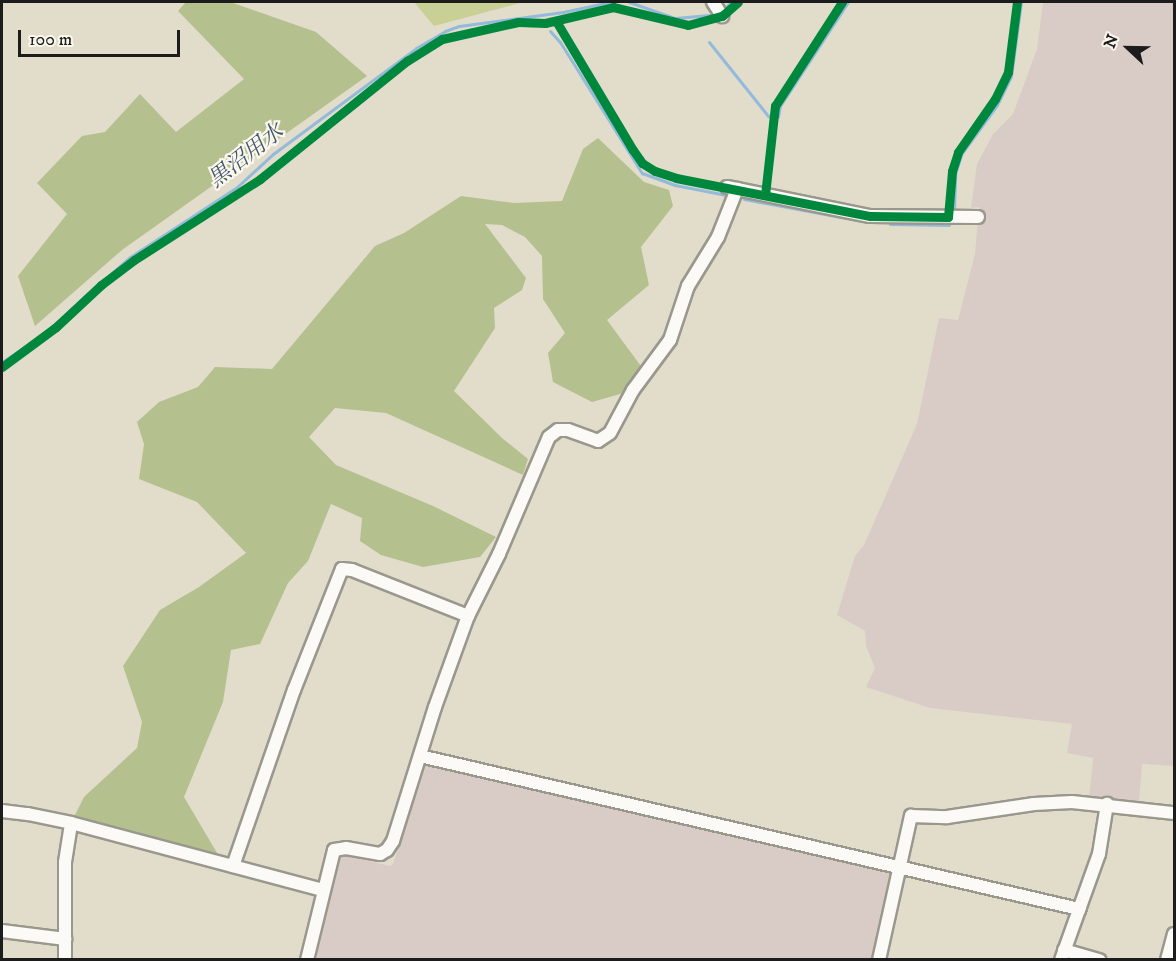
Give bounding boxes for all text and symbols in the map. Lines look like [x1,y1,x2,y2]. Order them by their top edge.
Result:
scale bar [21,18,183,56]
north arrow [1098,18,1158,78]
text: 100 m [29,29,72,51]
text: N [1100,31,1123,51]
water label: 黒沼用水 [203,119,289,193]

